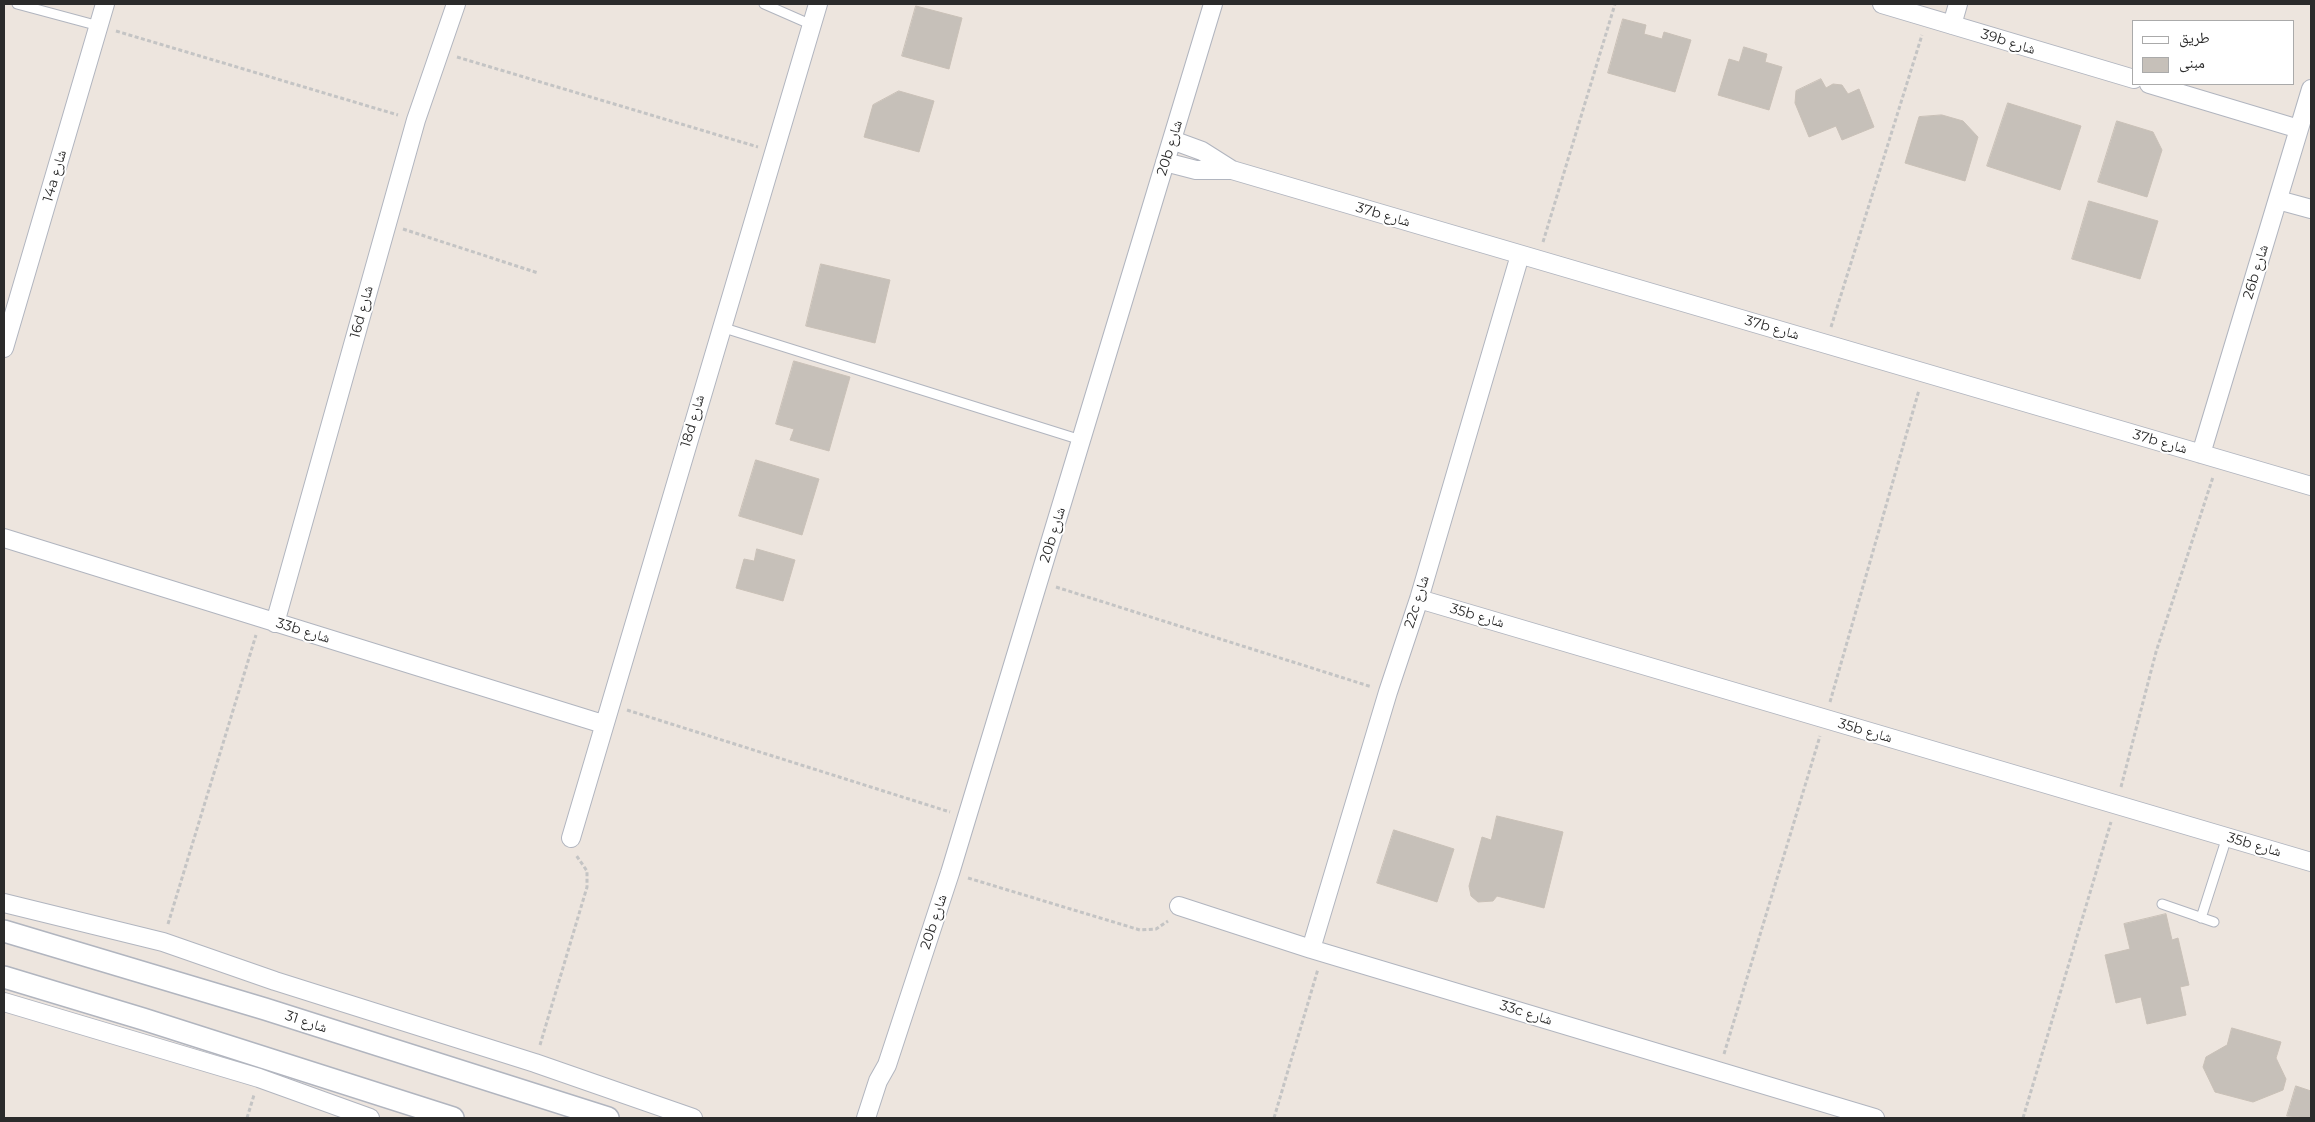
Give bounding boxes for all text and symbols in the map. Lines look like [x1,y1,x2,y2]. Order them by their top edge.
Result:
legend [2132,20,2295,85]
street label: 39b شارع [1979,26,2037,58]
text: طريق [2179,28,2210,47]
text: مبنى [2179,53,2205,72]
street label: 20b شارع [1154,118,1186,178]
street label: 14a شارع [40,148,70,204]
street label: 37b شارع [1354,199,1412,231]
street label: 26b شارع [2240,243,2272,301]
street label: 16d شارع [347,284,377,340]
street label: 37b شارع [1743,312,1801,344]
street label: 18d شارع [678,393,708,449]
street label: 37b شارع [2131,426,2189,458]
street label: 20b شارع [1037,505,1069,565]
street label: 22c شارع [1401,574,1433,630]
street label: 35b شارع [1448,600,1506,632]
street label: 33b شارع [274,615,332,647]
street label: 35b شارع [1836,715,1894,747]
street label: 35b شارع [2225,829,2283,861]
street label: 20b شارع [917,892,951,952]
street label: 33c شارع [1498,997,1554,1029]
street label: شارع 31 [283,1007,329,1037]

